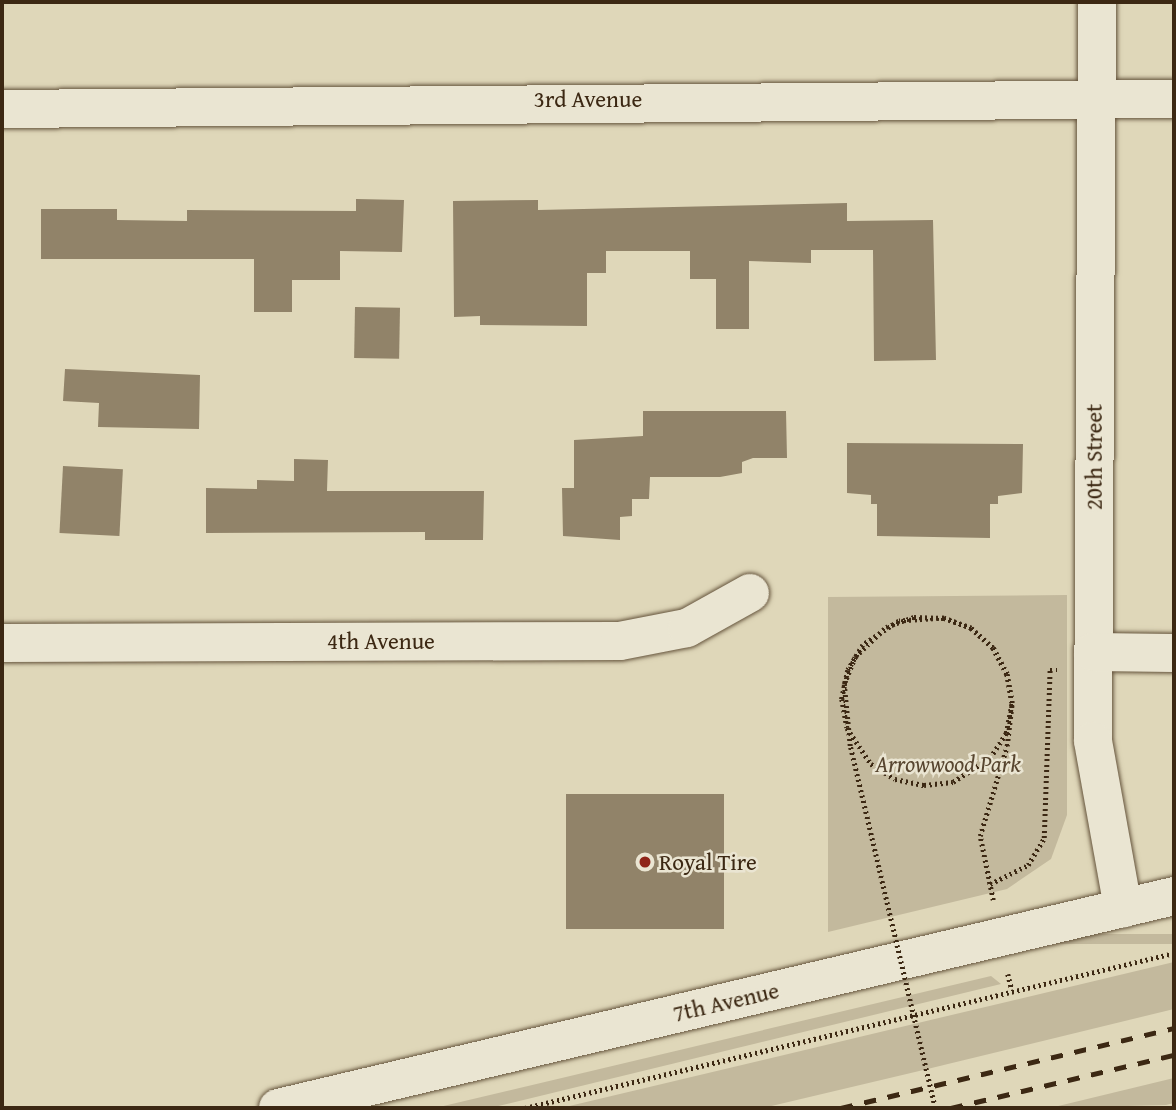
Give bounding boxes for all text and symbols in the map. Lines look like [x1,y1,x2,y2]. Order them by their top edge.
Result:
street label: 3rd Avenue [534,85,642,113]
street label: 20th Street [1080,404,1108,510]
street label: 4th Avenue [327,627,435,655]
park label: Arrowwood Park [875,750,1021,778]
place label: Royal Tire [659,848,757,876]
marker: Royal Tire [637,854,653,870]
street label: 7th Avenue [670,976,782,1028]

